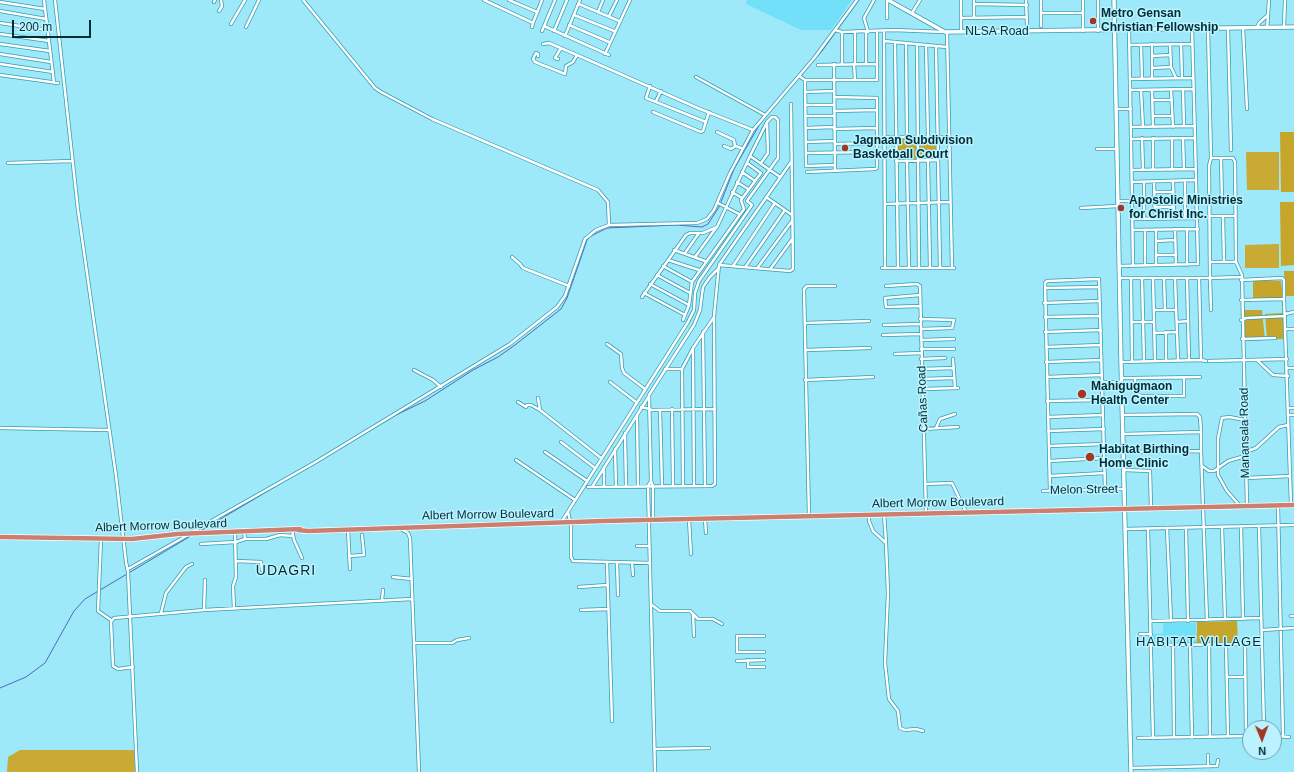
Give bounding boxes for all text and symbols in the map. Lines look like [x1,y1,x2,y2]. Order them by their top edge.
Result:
place label: Metro Gensan Christian Fellowship [1101,7,1218,35]
scale bar [14,12,93,38]
marker: Metro Gensan Christian Fellowship [1088,16,1098,26]
text: 200 m [19,20,52,34]
street label: NLSA Road [965,25,1029,39]
place label: Jagnaan Subdivision Basketball Court [853,134,973,162]
marker: Jagnaan Subdivision Basketball Court [840,143,850,153]
place label: Apostolic Ministries for Christ Inc. [1129,194,1243,222]
marker: Apostolic Ministries for Christ Inc. [1116,203,1126,213]
street label: Cañas Road [915,365,931,433]
place label: Mahigugmaon Health Center [1091,380,1172,408]
marker: Mahigugmaon Health Center [1076,388,1088,400]
street label: Manansala Road [1237,388,1253,478]
place label: Habitat Birthing Home Clinic [1099,443,1189,471]
marker: Habitat Birthing Home Clinic [1084,451,1096,463]
street label: Melon Street [1050,482,1118,498]
street label: Albert Morrow Boulevard [872,495,1004,511]
street label: Albert Morrow Boulevard [422,507,554,523]
street label: Albert Morrow Boulevard [95,517,227,535]
district label: UDAGRI [256,563,316,579]
district label: HABITAT VILLAGE [1136,634,1262,650]
north arrow [1242,720,1282,760]
text: N [1258,745,1266,757]

